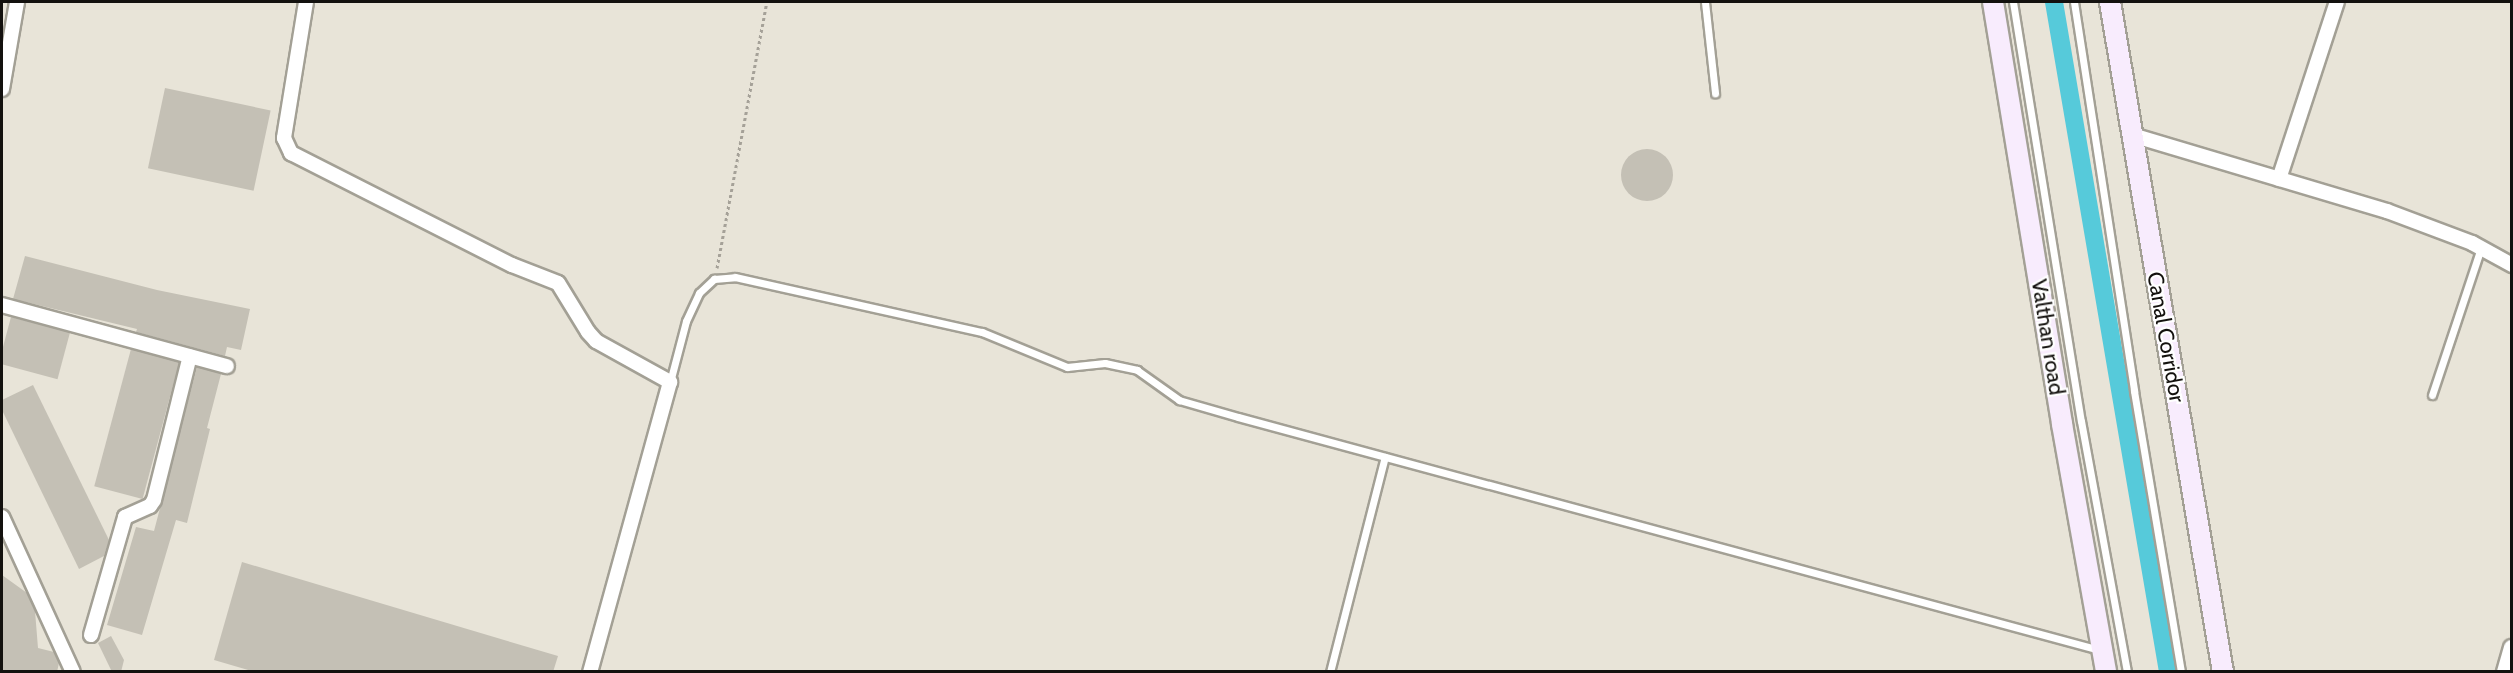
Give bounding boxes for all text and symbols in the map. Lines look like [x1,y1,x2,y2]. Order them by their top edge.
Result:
street label: Canal Corridor [2142,270,2190,404]
street label: Valthan road [2026,277,2070,397]

